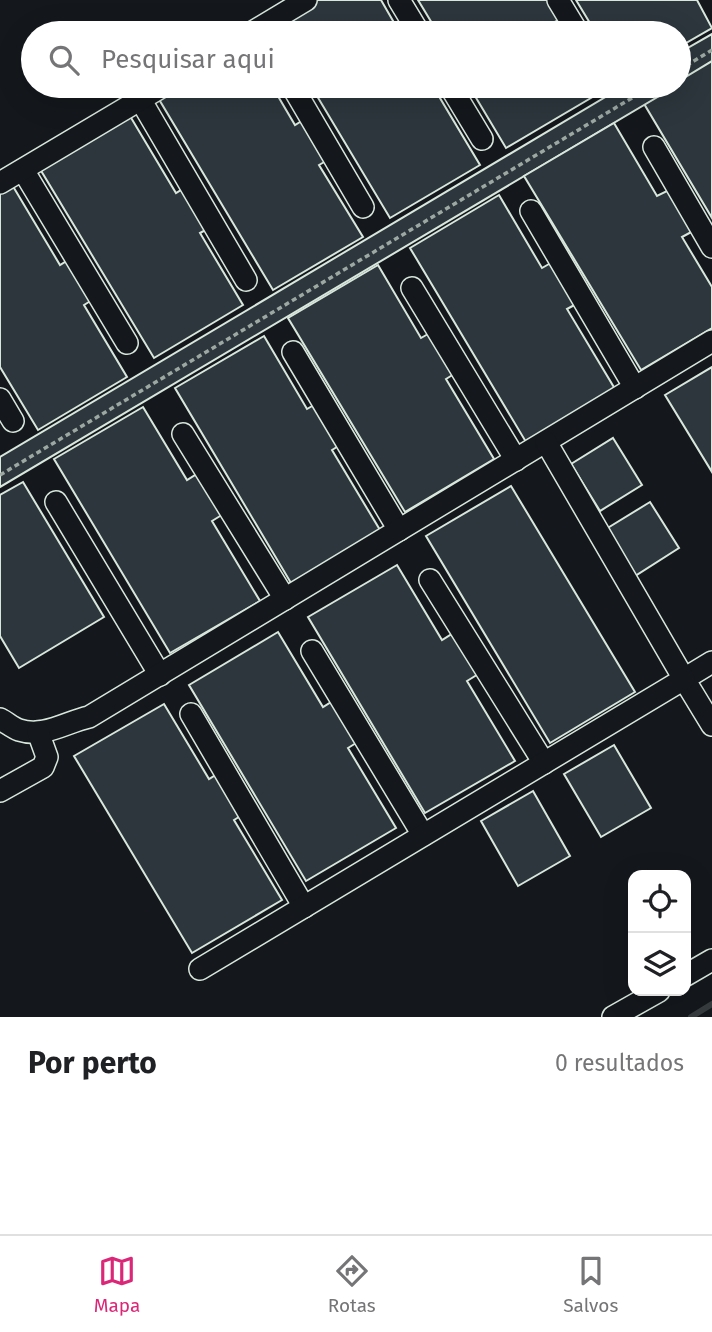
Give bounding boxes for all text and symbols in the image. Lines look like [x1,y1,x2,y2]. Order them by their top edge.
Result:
search box [21,21,691,98]
icon: search [45,41,83,79]
text: Pesquisar aqui [101,44,275,75]
map controls [628,870,691,996]
button: locate [628,870,691,933]
button: layers [628,933,691,996]
text: Por perto [28,1045,157,1081]
text: 0 resultados [555,1049,684,1077]
tab: Mapa [94,1252,140,1317]
tab: Rotas [328,1252,376,1317]
tab: Salvos [563,1252,618,1317]

